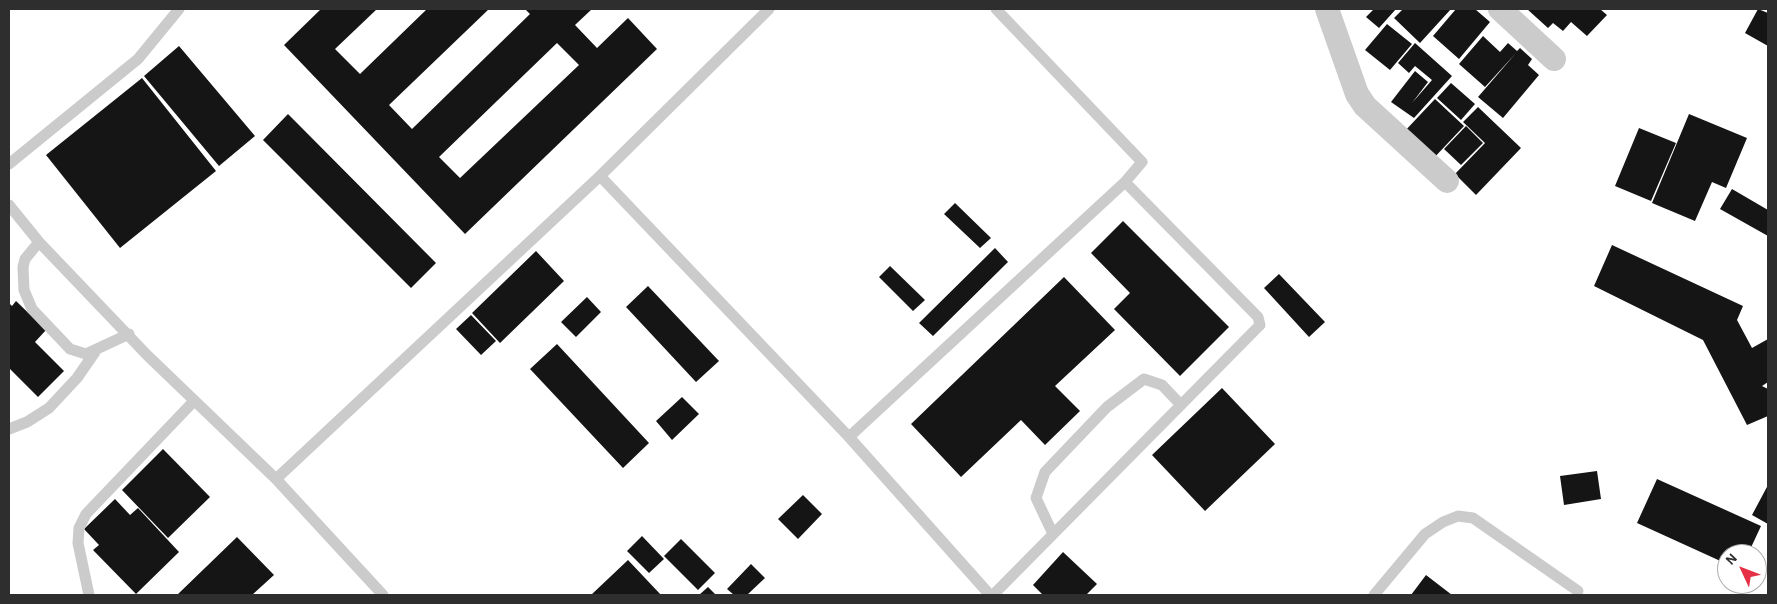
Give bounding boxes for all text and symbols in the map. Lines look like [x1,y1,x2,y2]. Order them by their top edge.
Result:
north arrow [1717,544,1767,594]
text: N [1723,551,1740,568]

